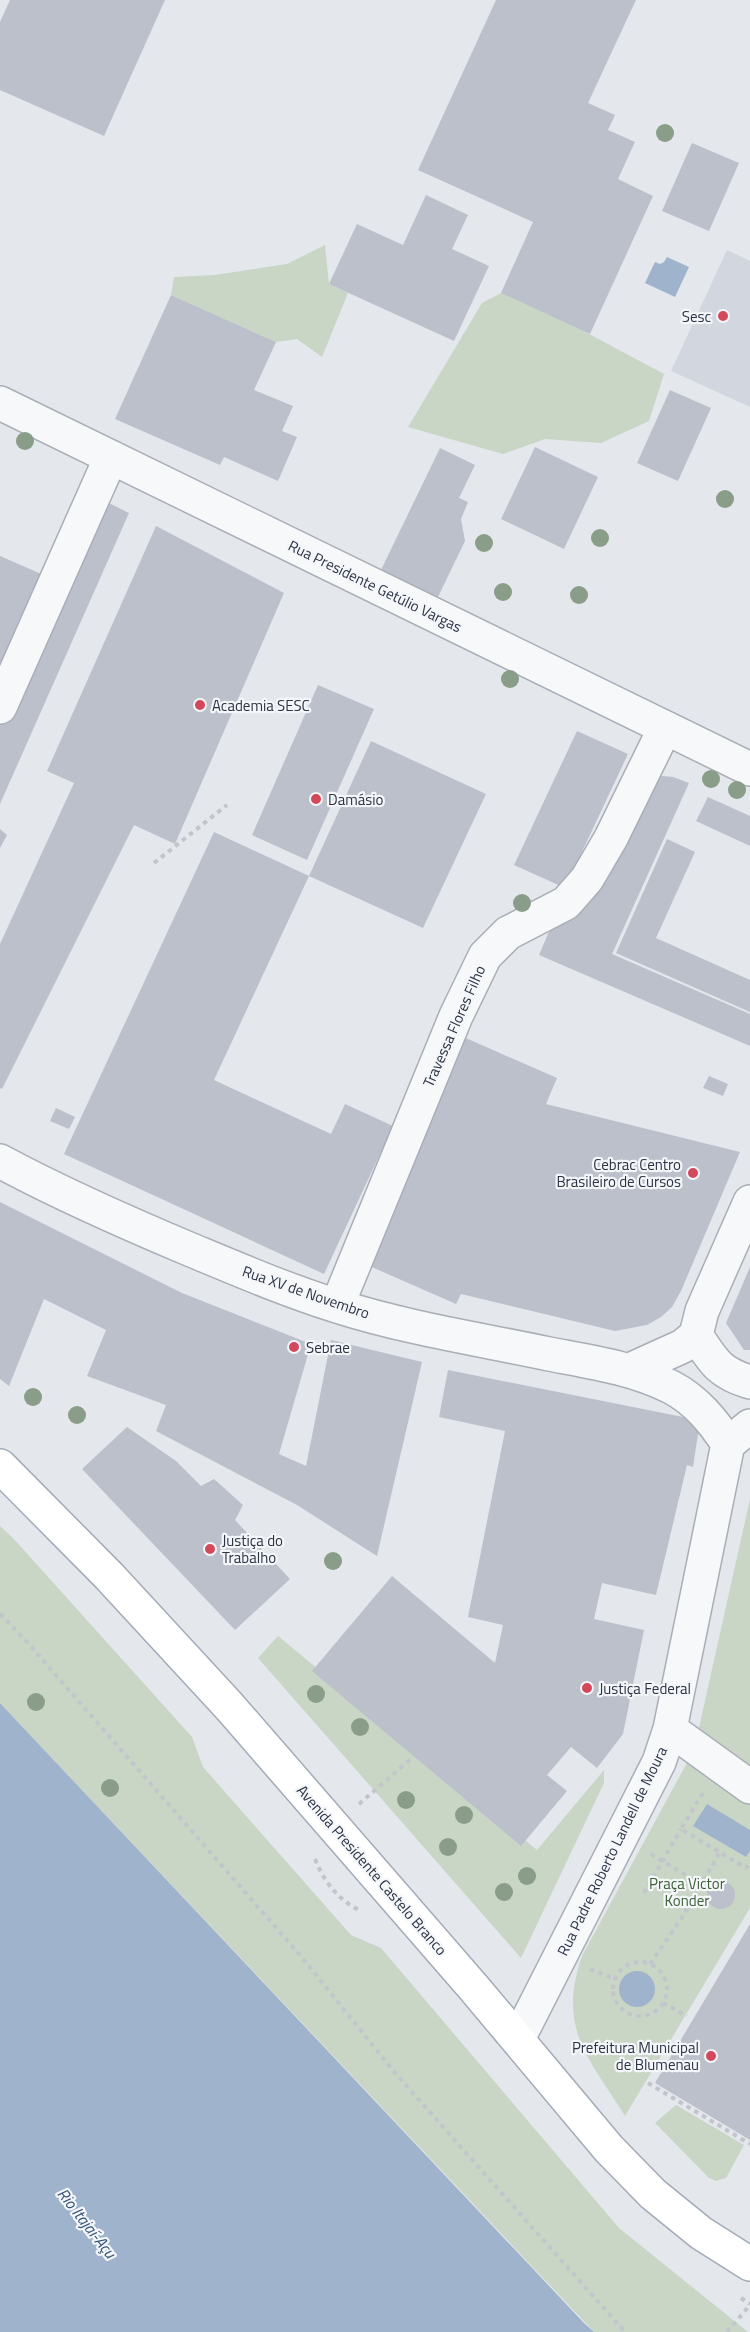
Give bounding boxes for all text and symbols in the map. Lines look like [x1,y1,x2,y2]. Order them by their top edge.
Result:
place label: Sesc [682,305,711,328]
marker: Sesc [716,309,730,323]
street label: Rua Presidente Getúlio Vargas [284,534,466,638]
place label: Academia SESC [212,694,310,717]
marker: Academia SESC [193,698,207,712]
place label: Damásio [328,788,384,811]
marker: Damásio [309,792,323,806]
street label: Travessa Flores Filho [417,961,491,1091]
place label: Cebrac Centro Brasileiro de Cursos [556,1153,681,1193]
marker: Cebrac Centro Brasileiro de Cursos [686,1166,700,1180]
street label: Rua XV de Novembro [239,1259,373,1325]
place label: Sebrae [306,1336,350,1359]
marker: Sebrae [287,1340,301,1354]
place label: Justiça do Trabalho [222,1529,283,1569]
marker: Justiça do Trabalho [203,1542,217,1556]
place label: Justiça Federal [599,1677,691,1700]
marker: Justiça Federal [580,1681,594,1695]
street label: Rua Padre Roberto Landell de Moura [551,1742,673,1960]
street label: Avenida Presidente Castelo Branco [291,1780,453,1960]
park label: Praça Victor Konder [649,1872,725,1912]
place label: Prefeitura Municipal de Blumenau [572,2036,699,2076]
marker: Prefeitura Municipal de Blumenau [704,2049,718,2063]
water label: Rio Itajaí-Açu [52,2183,123,2264]

